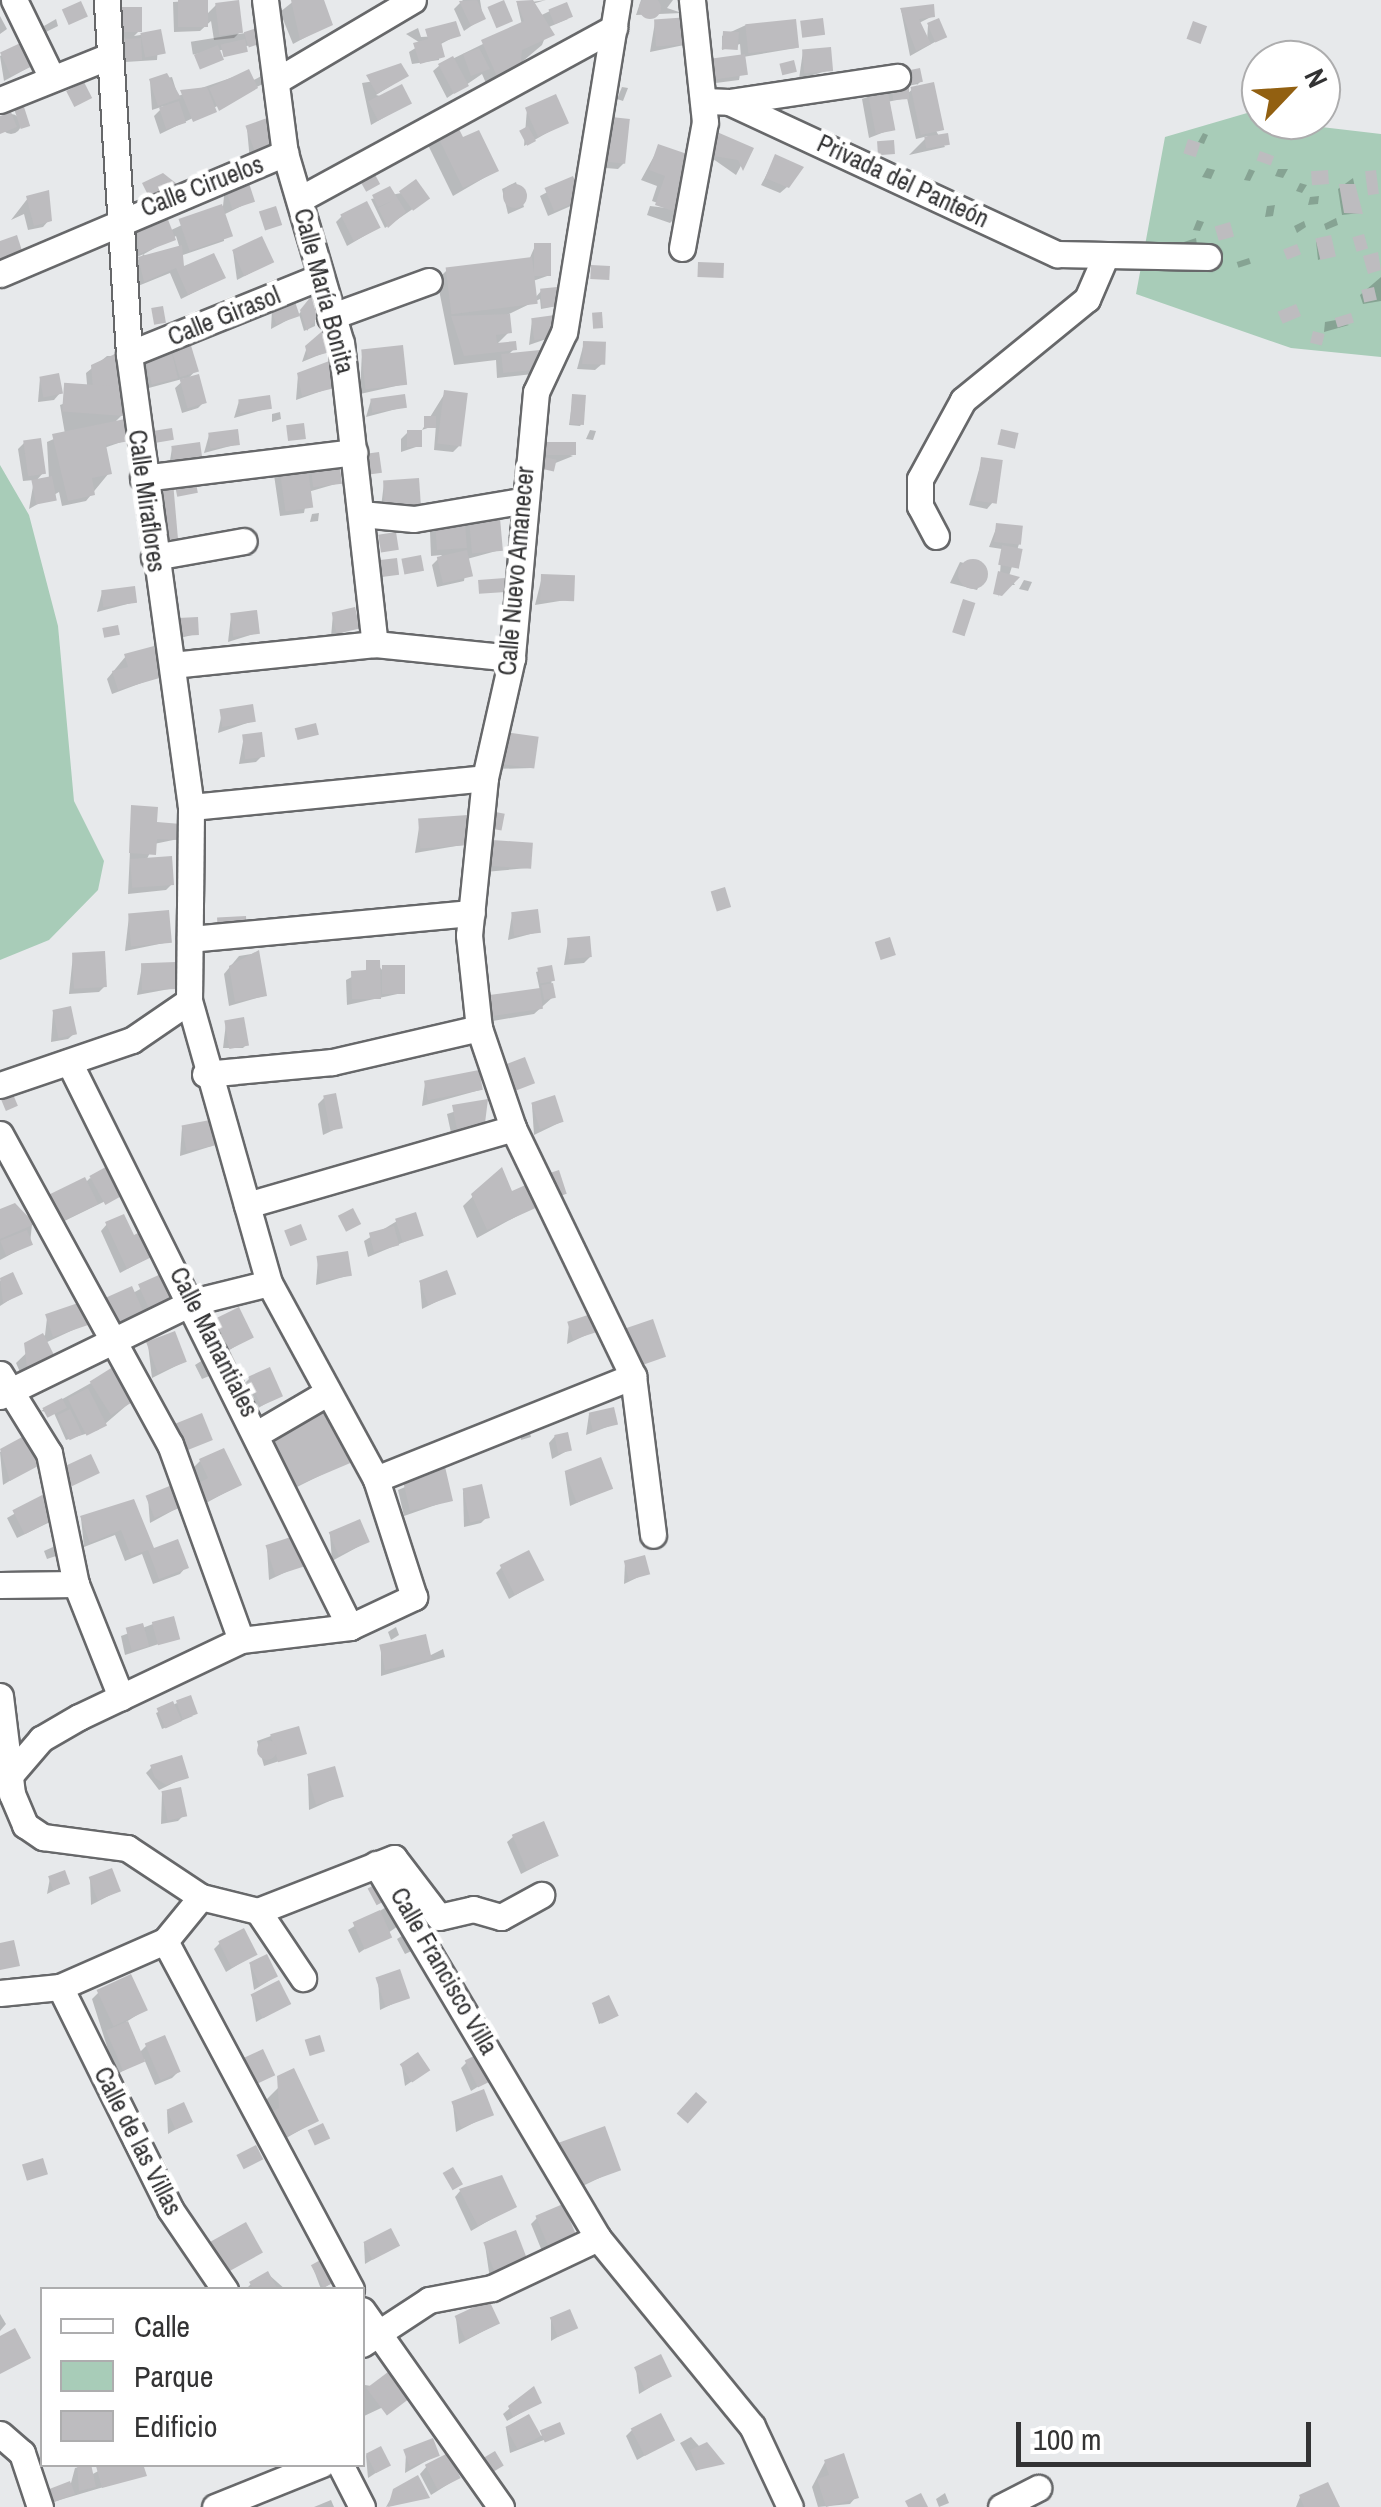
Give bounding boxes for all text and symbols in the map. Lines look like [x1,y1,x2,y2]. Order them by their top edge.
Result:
north arrow [1241,40,1341,140]
text: N [1296,63,1337,94]
street label: Privada del Panteón [812,128,994,234]
street label: Calle Ciruelos [137,149,267,223]
street label: Calle María Bonita [288,205,360,377]
street label: Calle Girasol [163,280,285,352]
street label: Calle Miraflores [122,428,172,574]
street label: Calle Nuevo Amanecer [492,465,540,677]
street label: Calle Manantiales [163,1262,265,1422]
street label: Calle Francisco Villa [384,1882,504,2060]
street label: Calle de las Villas [88,2062,188,2220]
legend [40,2287,365,2467]
text: Calle [134,2306,190,2346]
text: Parque [134,2356,213,2396]
scale bar [1021,2402,1316,2464]
text: Edificio [134,2406,217,2446]
text: 100 m [1033,2419,1101,2459]

